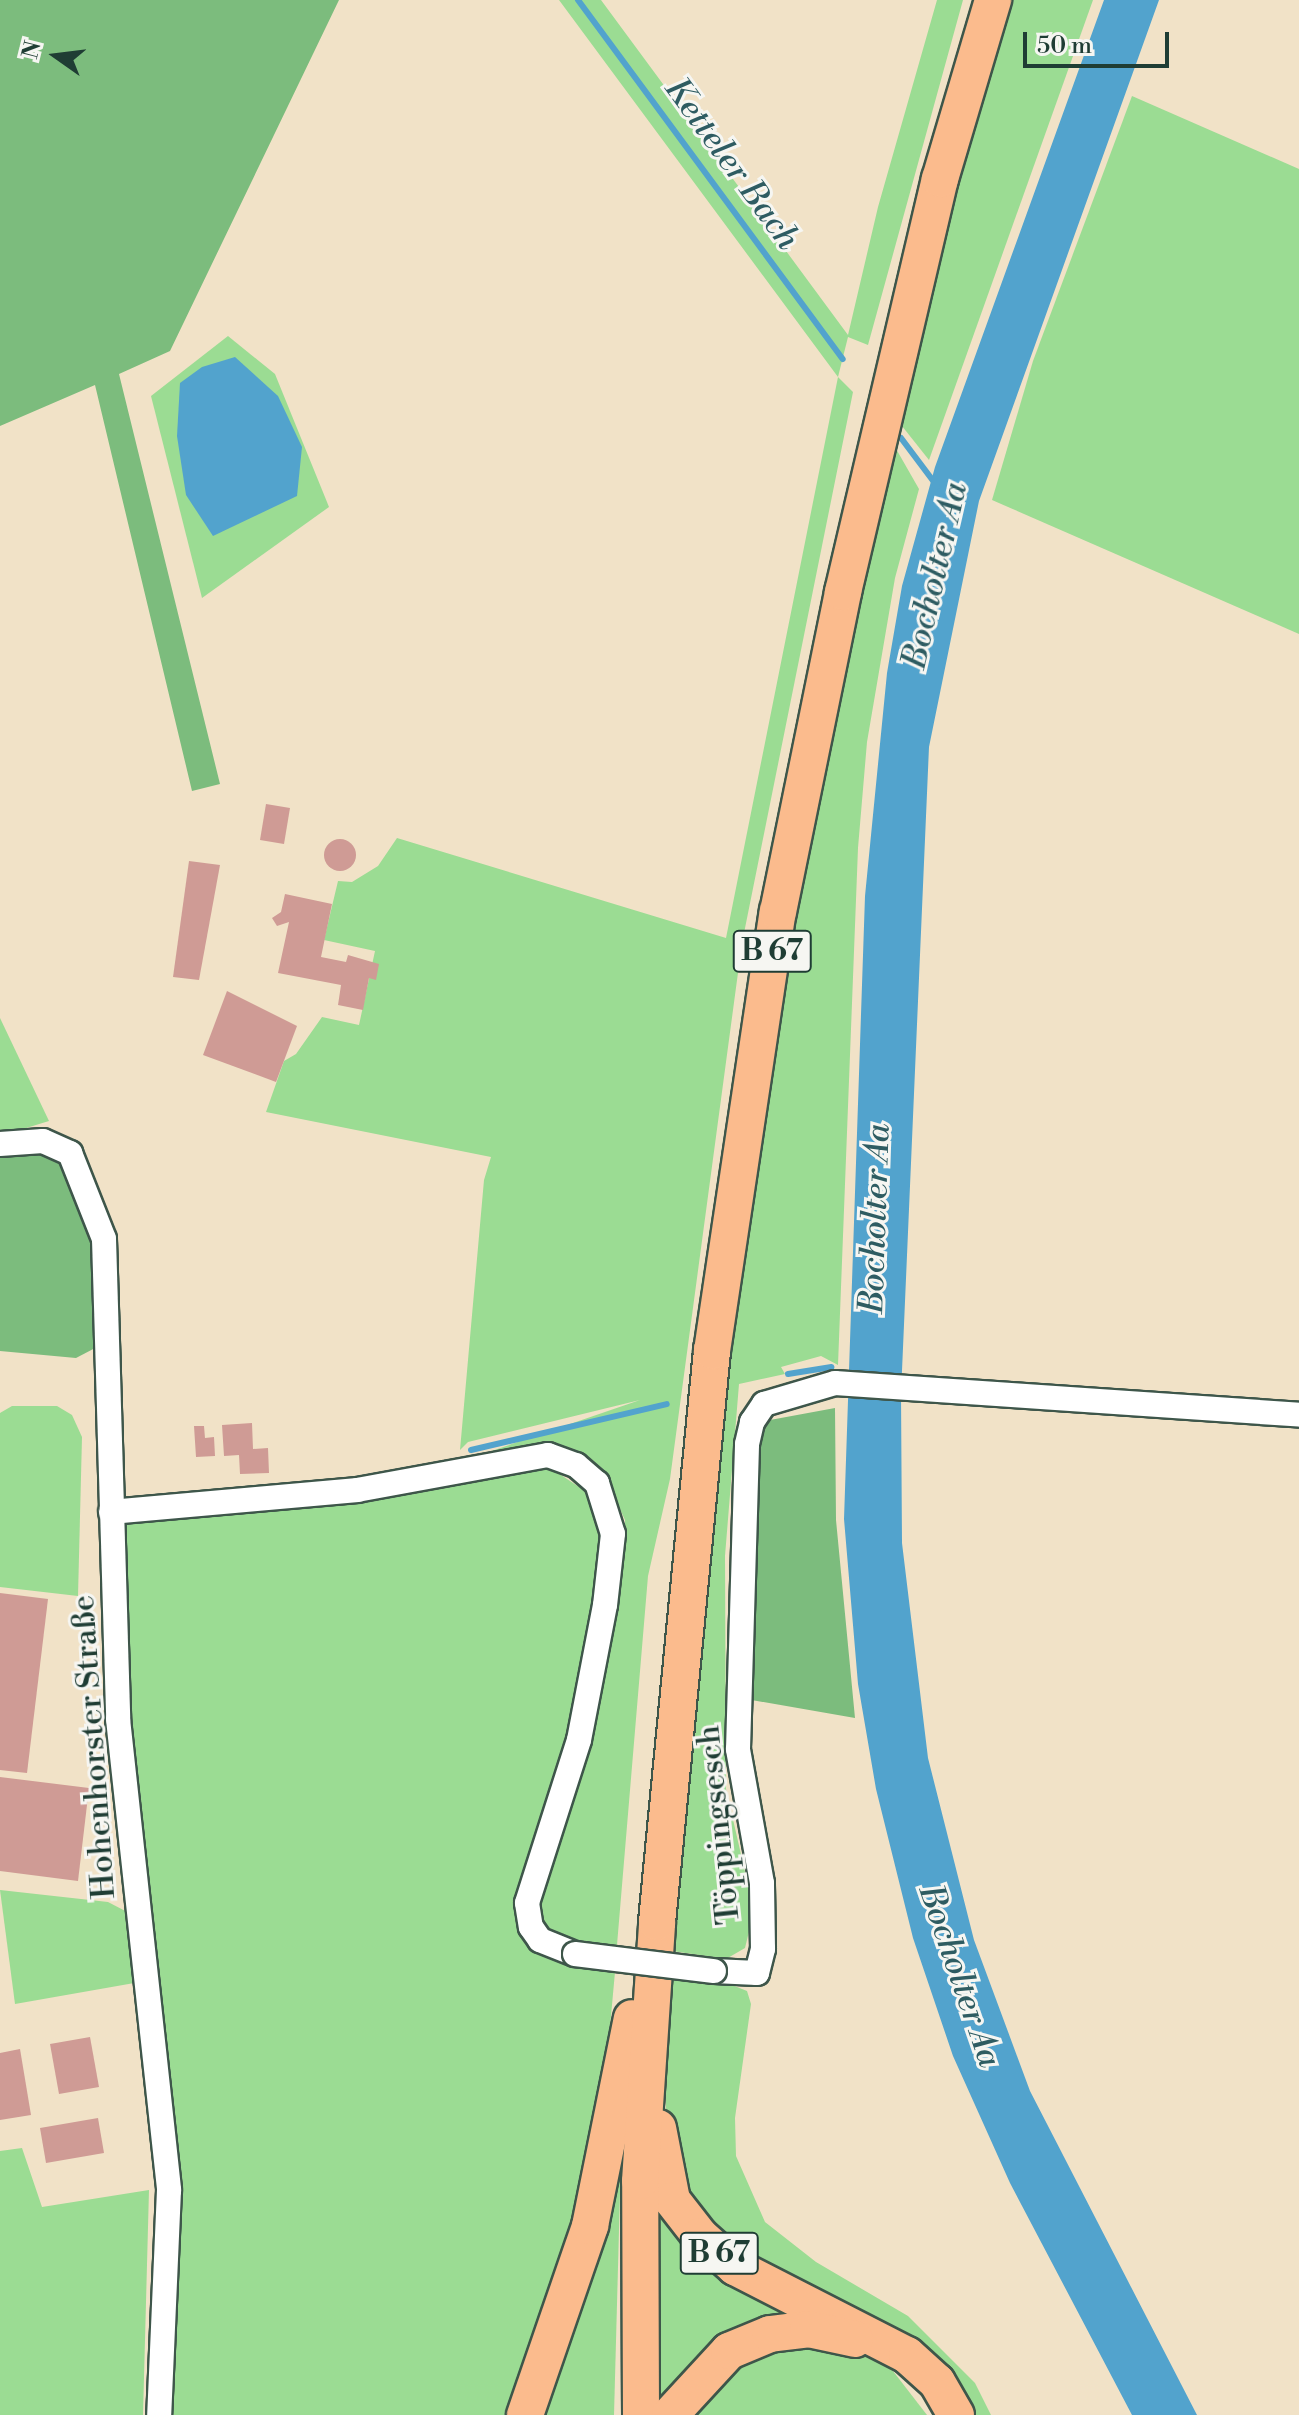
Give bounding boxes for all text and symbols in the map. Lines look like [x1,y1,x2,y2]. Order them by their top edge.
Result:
north arrow [16,16,96,96]
scale bar [1027,16,1173,66]
text: 50 m [1037,31,1092,61]
text: N [17,38,47,62]
water label: Ketteler Bach [655,70,807,258]
water label: Bocholter Aa [895,479,977,673]
road number: B 67 [732,925,812,977]
water label: Bocholter Aa [852,1123,900,1315]
street label: Hohenhorster Straße [64,1594,124,1900]
street label: Töppingsesch [689,1724,749,1926]
water label: Bocholter Aa [909,1879,1009,2073]
road number: B 67 [679,2227,759,2279]

